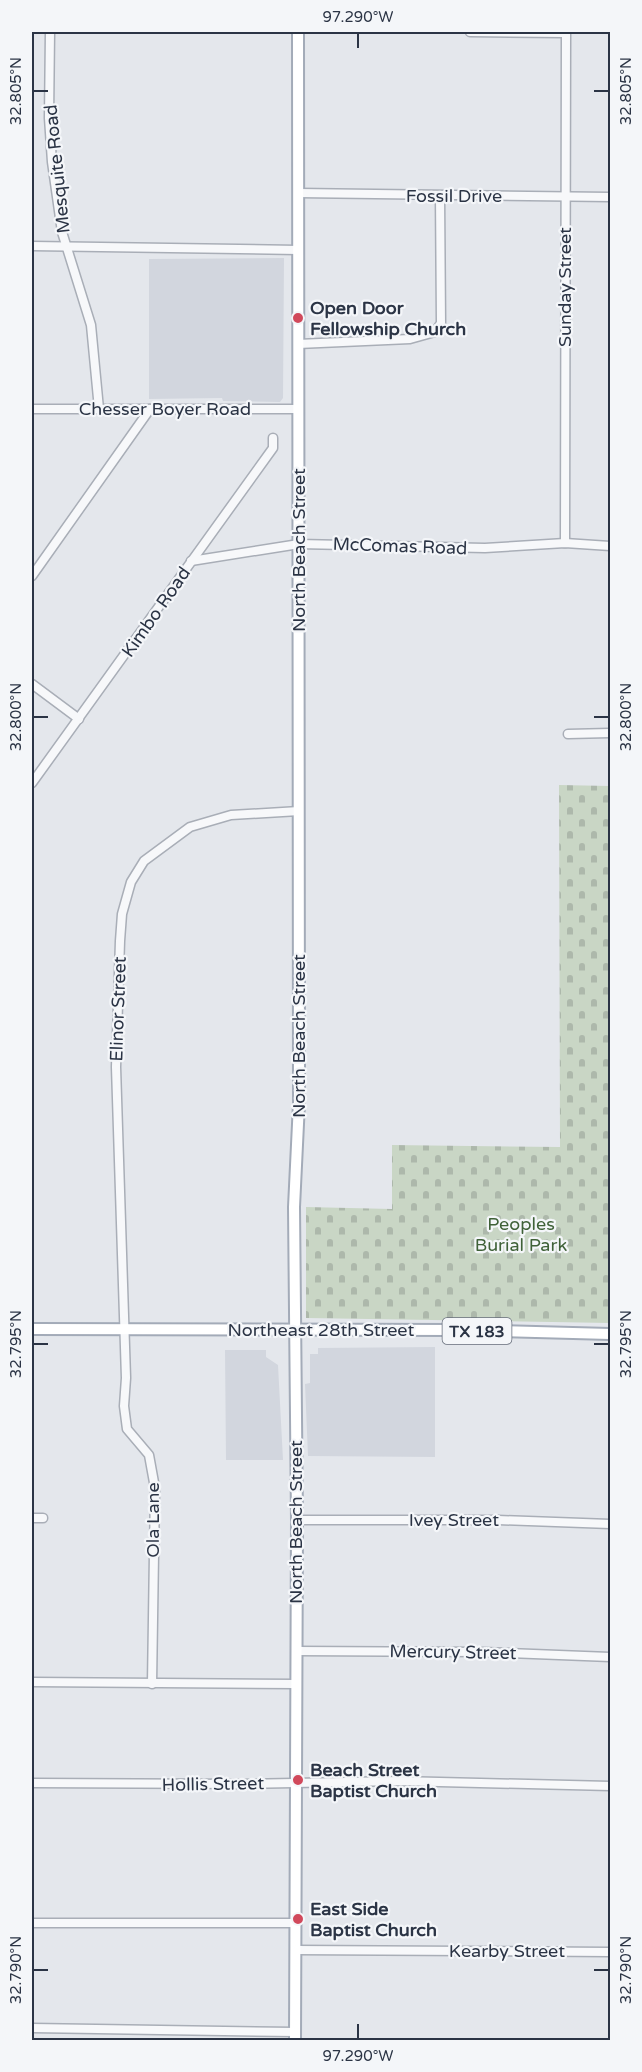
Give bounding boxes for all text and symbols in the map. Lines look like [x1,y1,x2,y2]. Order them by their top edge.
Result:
text: 97.290°W [322,8,394,26]
text: 32.805°N [7,57,25,125]
text: 32.805°N [617,57,635,125]
street label: Mesquite Road [39,103,75,235]
street label: Fossil Drive [406,185,502,207]
street label: Sunday Street [554,227,576,347]
place label: Open Door Fellowship Church [310,297,466,340]
marker: Open Door Fellowship Church [291,311,305,325]
street label: Chesser Boyer Road [79,398,251,420]
street label: North Beach Street [288,468,310,632]
street label: McComas Road [332,533,468,559]
street label: Kimbo Road [117,563,195,661]
text: 32.800°N [7,683,25,751]
text: 32.800°N [617,683,635,751]
street label: North Beach Street [288,954,310,1118]
street label: Elinor Street [105,956,131,1062]
park label: Peoples Burial Park [475,1213,567,1256]
text: 32.795°N [7,1310,25,1378]
text: 32.795°N [617,1310,635,1378]
road number: TX 183 [442,1318,512,1344]
street label: Northeast 28th Street [228,1319,415,1341]
street label: North Beach Street [285,1440,307,1604]
street label: Ola Lane [142,1482,164,1558]
street label: Ivey Street [409,1509,499,1531]
street label: Mercury Street [389,1640,517,1664]
place label: Beach Street Baptist Church [310,1759,437,1802]
street label: Hollis Street [162,1772,265,1796]
marker: Beach Street Baptist Church [291,1773,305,1787]
place label: East Side Baptist Church [310,1898,437,1941]
marker: East Side Baptist Church [291,1912,305,1926]
text: 32.790°N [7,1936,25,2004]
text: 32.790°N [617,1936,635,2004]
street label: Kearby Street [449,1940,565,1962]
text: 97.290°W [322,2047,394,2065]

